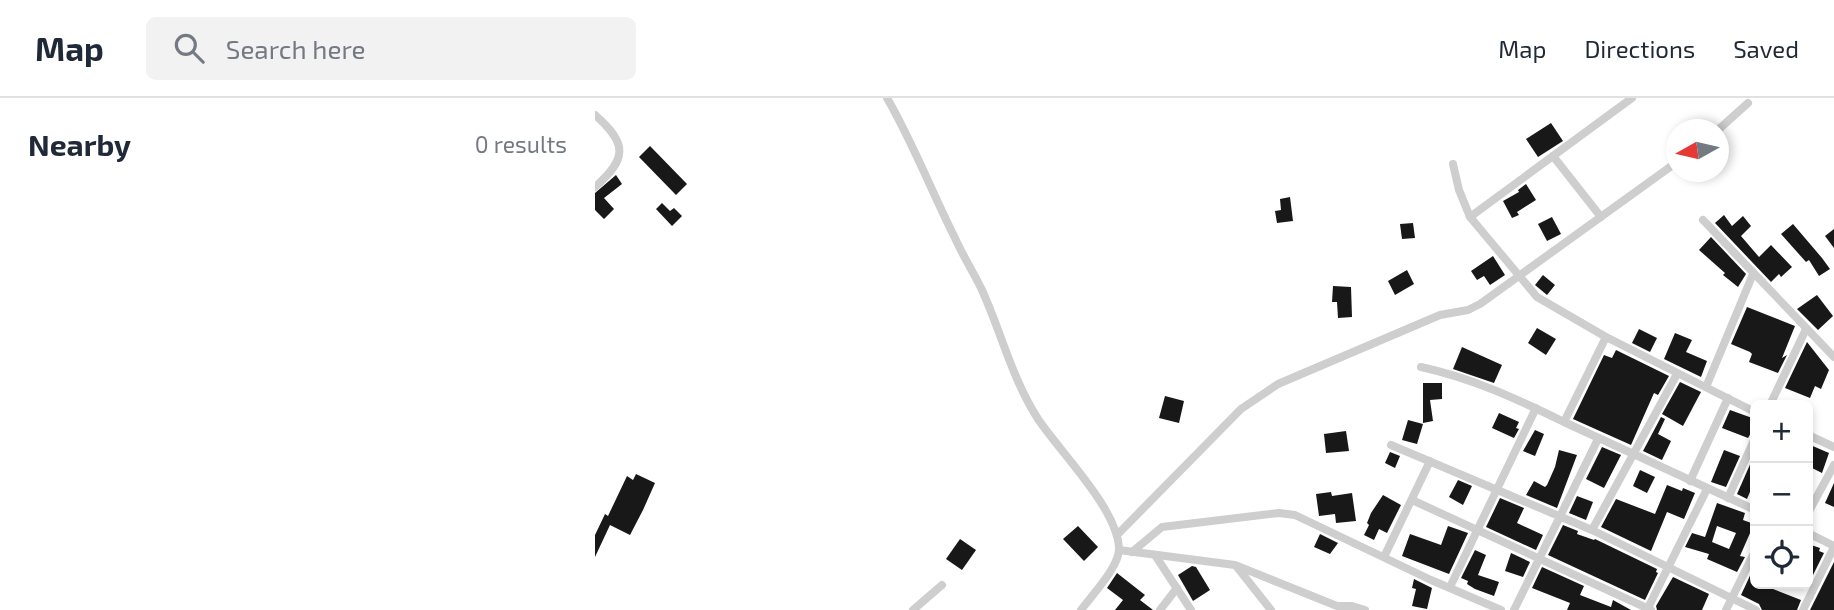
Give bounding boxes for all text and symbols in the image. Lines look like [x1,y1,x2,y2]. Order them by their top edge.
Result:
search box [146,17,636,80]
text: Map [35,28,104,68]
icon: search [170,29,208,67]
text: Search here [226,33,365,64]
text: Map [1498,34,1546,63]
text: Directions [1584,34,1695,63]
text: Saved [1733,34,1799,63]
north arrow [1666,119,1729,182]
text: Nearby [28,126,131,162]
text: 0 results [475,130,567,158]
map controls [1750,400,1813,589]
button: + [1750,400,1813,463]
button: − [1750,463,1813,526]
button: locate [1750,526,1813,589]

